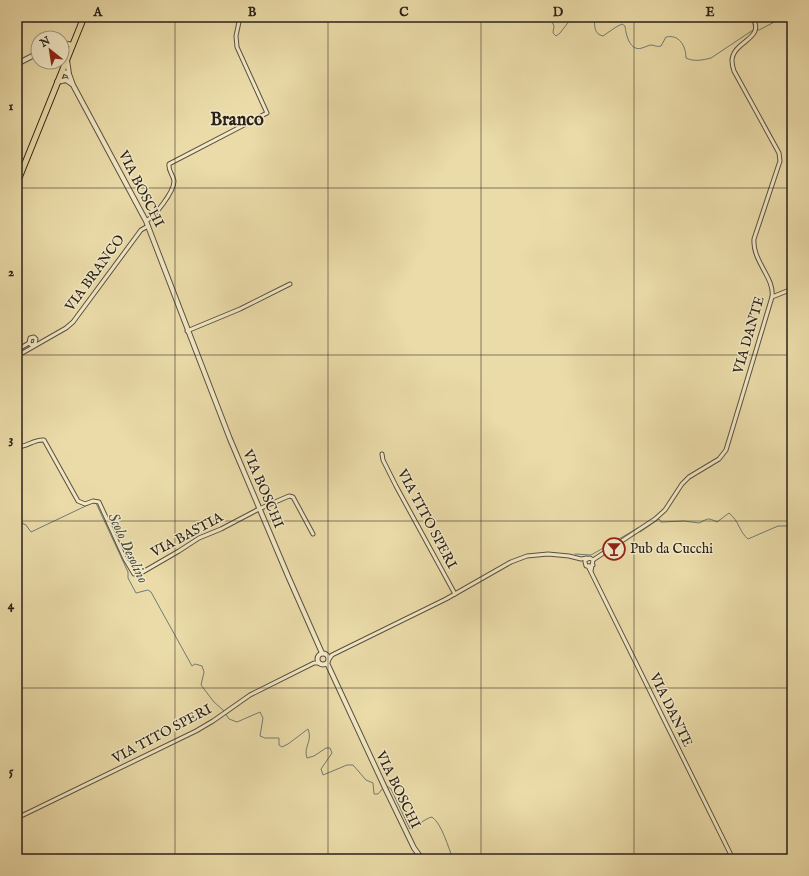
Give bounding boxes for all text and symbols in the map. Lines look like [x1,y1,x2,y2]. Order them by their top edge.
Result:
text: A [93,4,104,21]
text: B [248,4,257,21]
text: C [399,4,409,21]
text: D [553,4,564,21]
text: E [705,4,715,21]
north arrow [30,30,70,70]
text: N [37,34,54,51]
text: 1 [9,98,14,115]
district label: Branco [210,109,264,132]
street label: VIA BOSCHI [114,147,168,230]
street label: VIA BRANCO [61,231,129,316]
text: 2 [8,264,14,281]
street label: VIA DANTE [729,294,769,377]
text: 3 [9,431,14,448]
street label: VIA BOSCHI [238,446,288,531]
street label: VIA TITO SPERI [393,465,461,572]
street label: VIA BASTIA [147,508,227,562]
water label: Scolo Desolino [103,510,153,586]
bar icon: Pub da Cucchi [601,536,627,562]
place label: Pub da Cucchi [630,540,713,558]
text: 4 [8,597,15,614]
street label: VIA DANTE [645,669,697,750]
street label: VIA TITO SPERI [108,700,215,768]
street label: VIA BOSCHI [371,747,424,832]
text: 5 [9,763,14,780]

